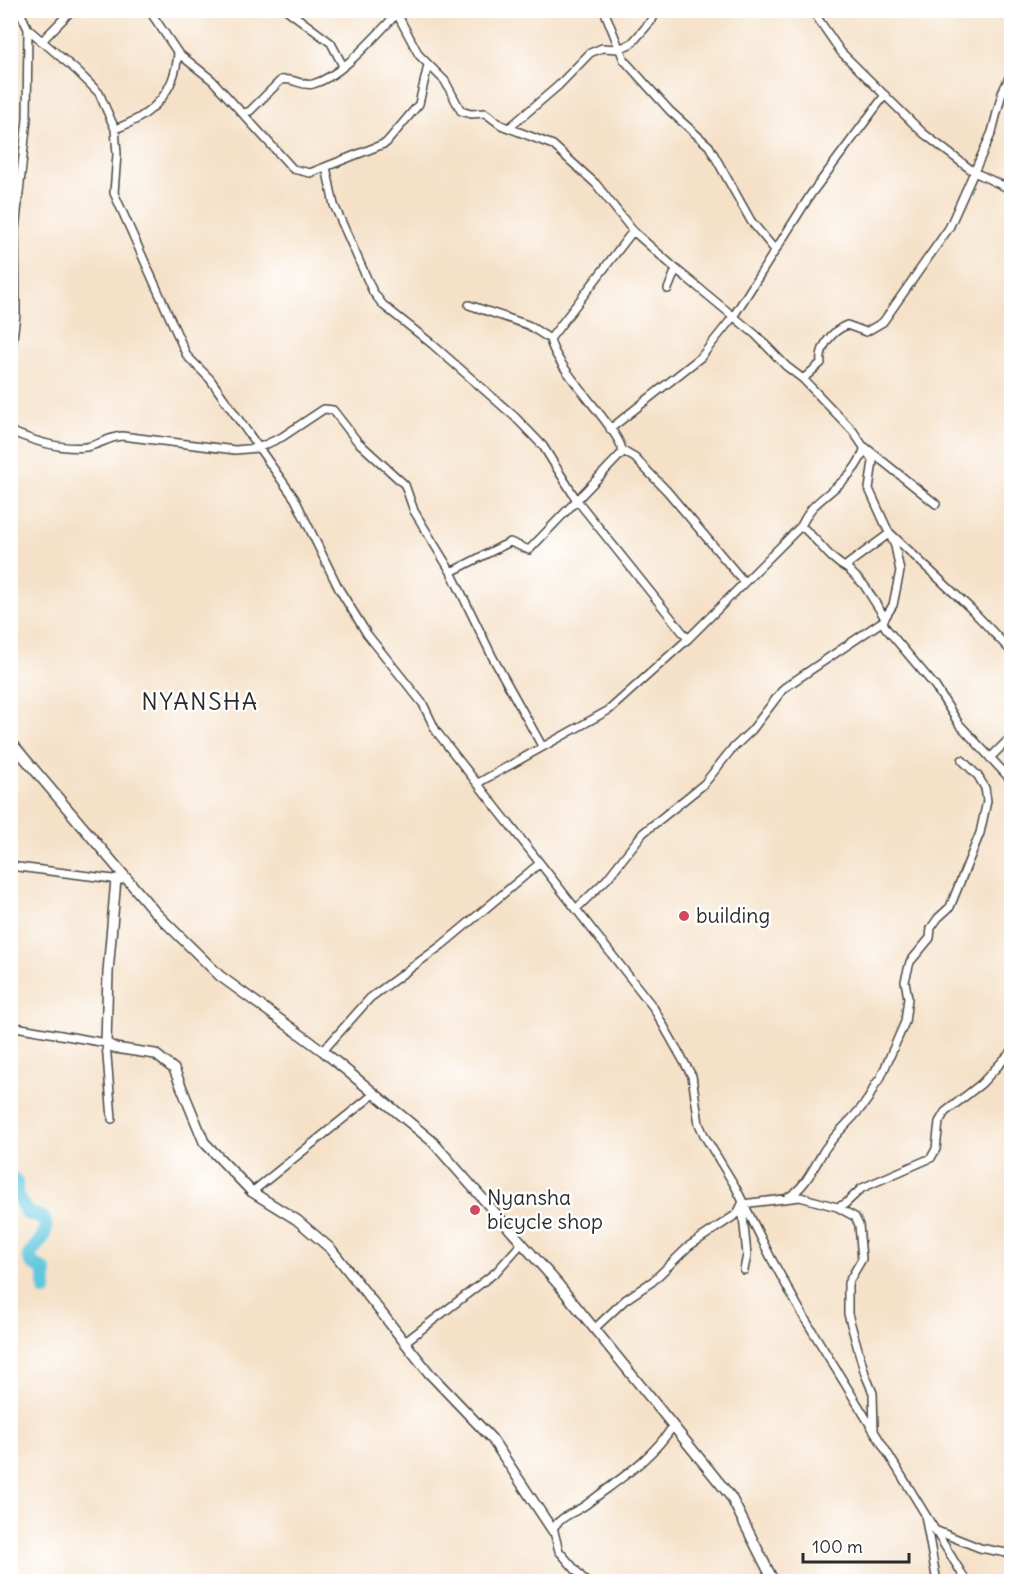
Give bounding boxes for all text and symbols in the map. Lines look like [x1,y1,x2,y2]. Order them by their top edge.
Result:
district label: NYANSHA [141,686,259,716]
place label: building [696,902,770,929]
marker: building [677,909,691,923]
place label: Nyansha bicycle shop [487,1184,603,1235]
marker: Nyansha bicycle shop [468,1203,482,1217]
scale bar [803,1526,910,1564]
text: 100 m [812,1535,863,1558]

